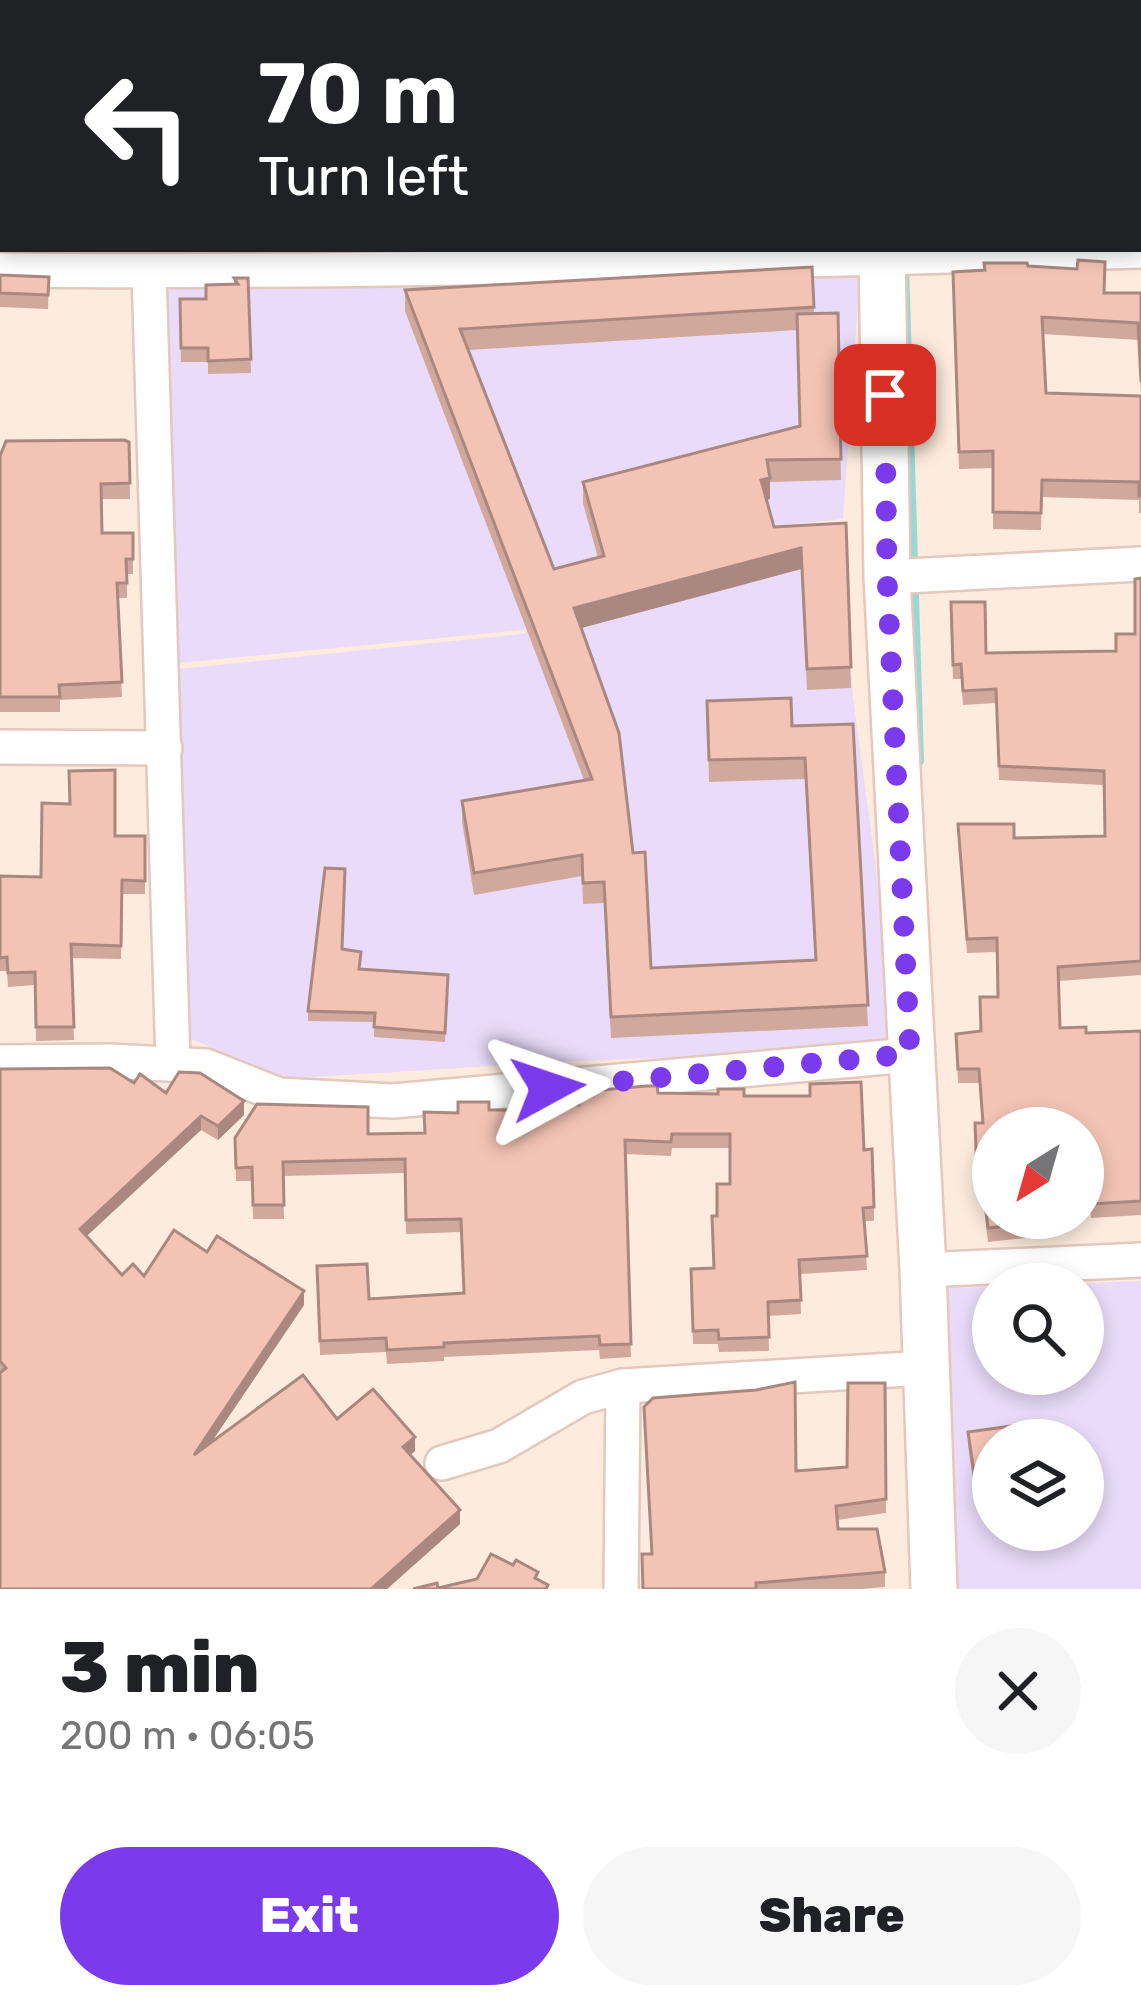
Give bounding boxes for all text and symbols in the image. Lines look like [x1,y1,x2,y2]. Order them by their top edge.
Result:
text: 70 m [258,44,458,144]
icon: left [60,48,216,204]
text: Turn left [258,145,469,209]
pin [834,344,936,446]
icon: arrive [852,362,918,428]
position arrow [485,1025,611,1151]
north arrow [972,1107,1104,1239]
map controls [972,1107,1104,1551]
button: search [972,1263,1104,1395]
button: layers [972,1419,1104,1551]
text: 3 min [60,1625,260,1710]
button: close [955,1628,1081,1754]
text: 200 m · 06:05 [60,1713,315,1759]
button: Exit [60,1847,559,1985]
button: Share [583,1847,1081,1985]

